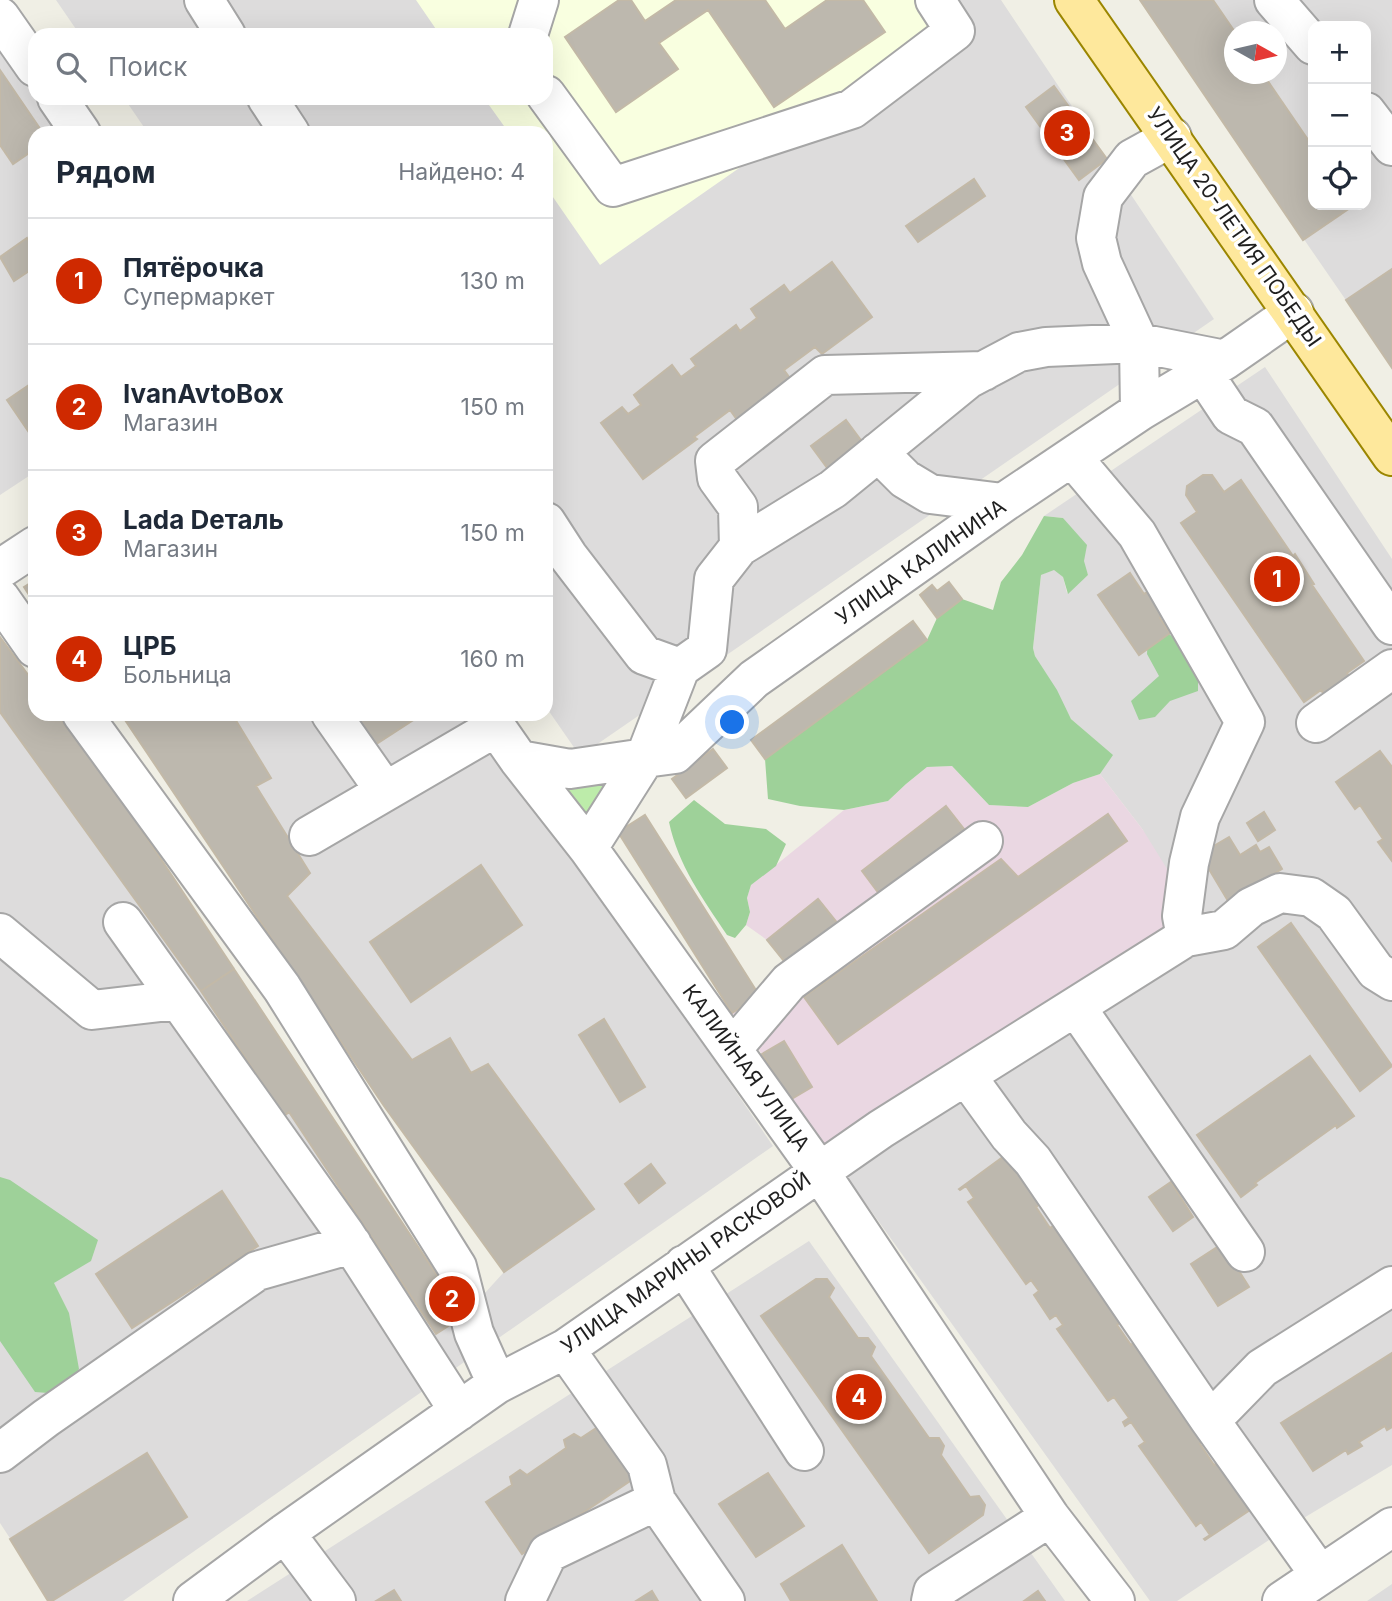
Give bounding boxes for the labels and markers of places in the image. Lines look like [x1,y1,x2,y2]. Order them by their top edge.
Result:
pin: 3 [1044,107,1090,159]
pin: 1 [1254,553,1300,605]
pin: 2 [429,1273,475,1325]
pin: 4 [836,1371,882,1423]

